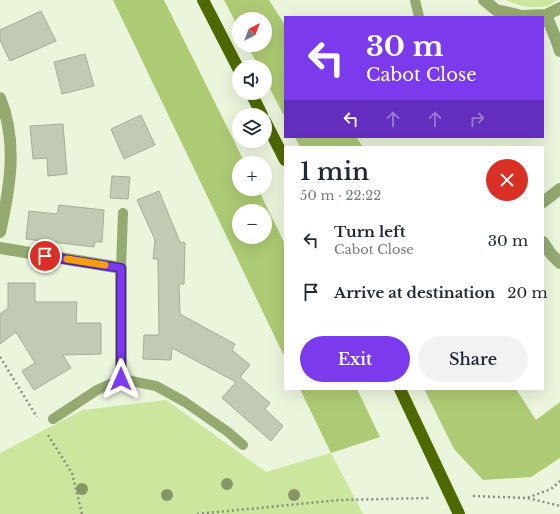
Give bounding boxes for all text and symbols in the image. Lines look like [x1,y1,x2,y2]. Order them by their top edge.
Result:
north arrow [232,12,272,52]
map controls [232,12,272,244]
text: 30 m [366,29,443,64]
icon: left [300,32,352,84]
button: sound [232,60,272,100]
text: Cabot Close [366,64,476,86]
button: layers [232,108,272,148]
icon: left [340,108,362,130]
icon: ahead [382,108,404,130]
icon: ahead [424,108,446,130]
icon: right [466,108,488,130]
button: + [232,156,272,196]
text: 1 min [300,157,369,186]
button: close [486,159,528,201]
text: 50 m · 22:22 [300,187,381,204]
button: − [232,204,272,244]
text: Turn left [334,222,405,241]
icon: left [300,229,322,251]
text: 30 m [488,231,528,250]
pin [28,239,62,273]
text: Cabot Close [334,241,414,258]
icon: arrive [34,245,56,267]
icon: arrive [300,281,322,303]
text: Arrive at destination [334,283,495,302]
text: 20 m [507,283,548,302]
button: Exit [300,336,410,382]
button: Share [418,336,528,382]
position arrow [100,358,142,400]

